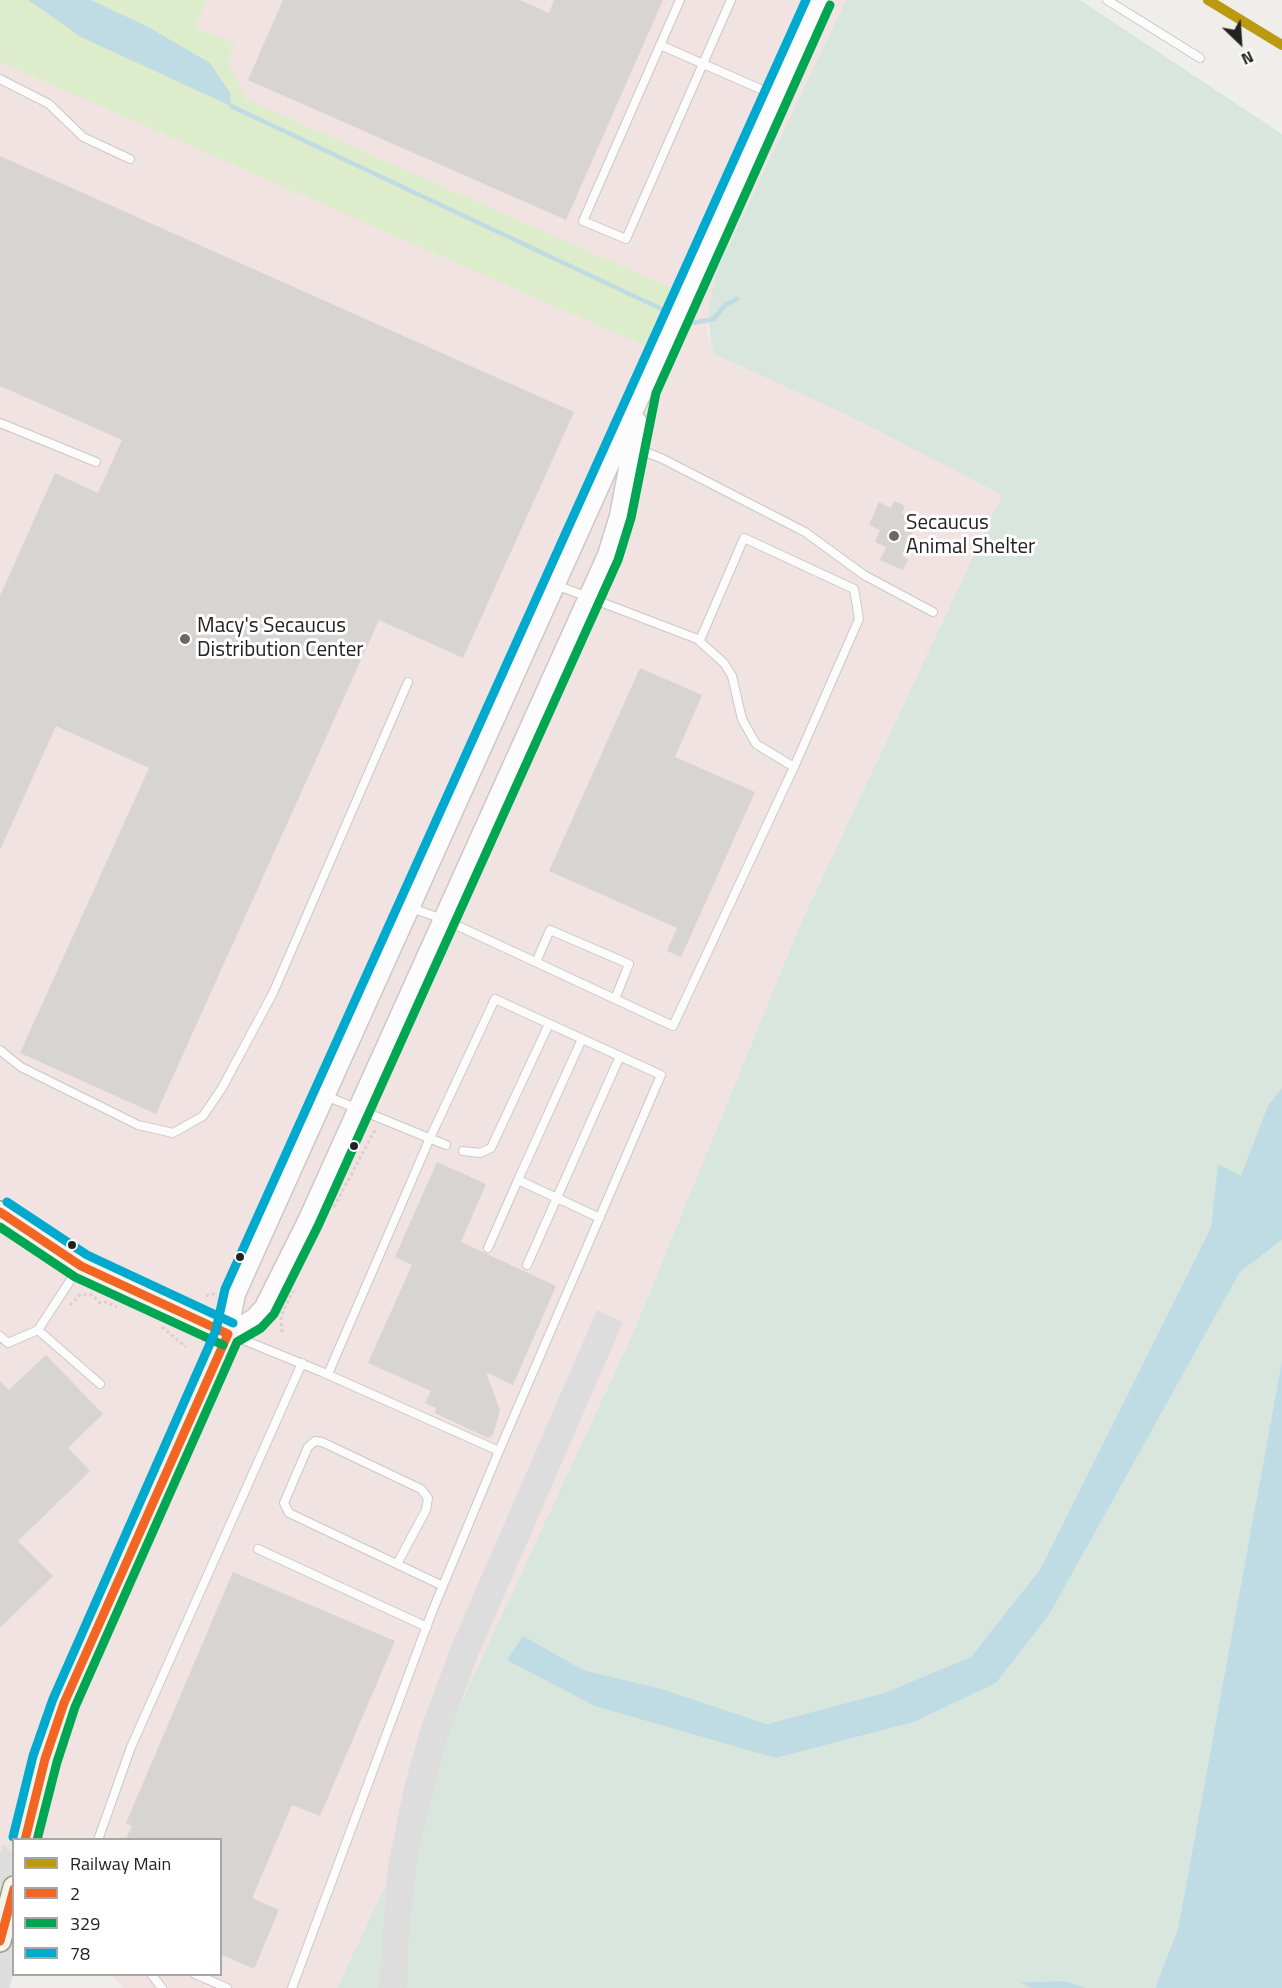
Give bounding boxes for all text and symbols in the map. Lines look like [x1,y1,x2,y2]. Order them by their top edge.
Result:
north arrow [1210,12,1270,72]
text: N [1238,45,1258,72]
place label: Secaucus Animal Shelter [906,511,1035,561]
marker: Secaucus Animal Shelter [887,529,901,543]
place label: Macy's Secaucus Distribution Center [197,614,364,664]
marker: Macy's Secaucus Distribution Center [178,632,192,646]
unlabelled marker [348,1140,360,1152]
unlabelled marker [66,1239,78,1251]
unlabelled marker [234,1251,246,1263]
legend [12,1838,222,1976]
text: Railway Main [70,1850,171,1877]
text: 2 [70,1880,80,1907]
text: 329 [70,1910,100,1937]
text: 78 [70,1940,90,1967]

